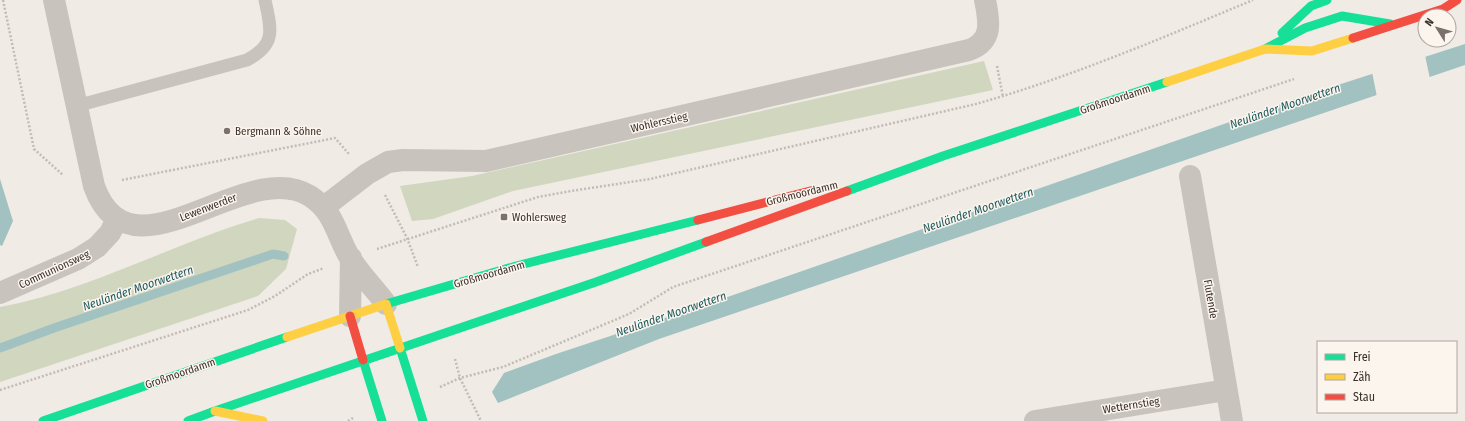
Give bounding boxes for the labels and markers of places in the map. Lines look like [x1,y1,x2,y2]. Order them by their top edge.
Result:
place label: Bergmann & Söhne [235,125,322,138]
marker: Bergmann & Söhne [222,126,232,136]
place label: Wohlersweg [512,211,567,224]
marker: Wohlersweg [499,212,509,222]

